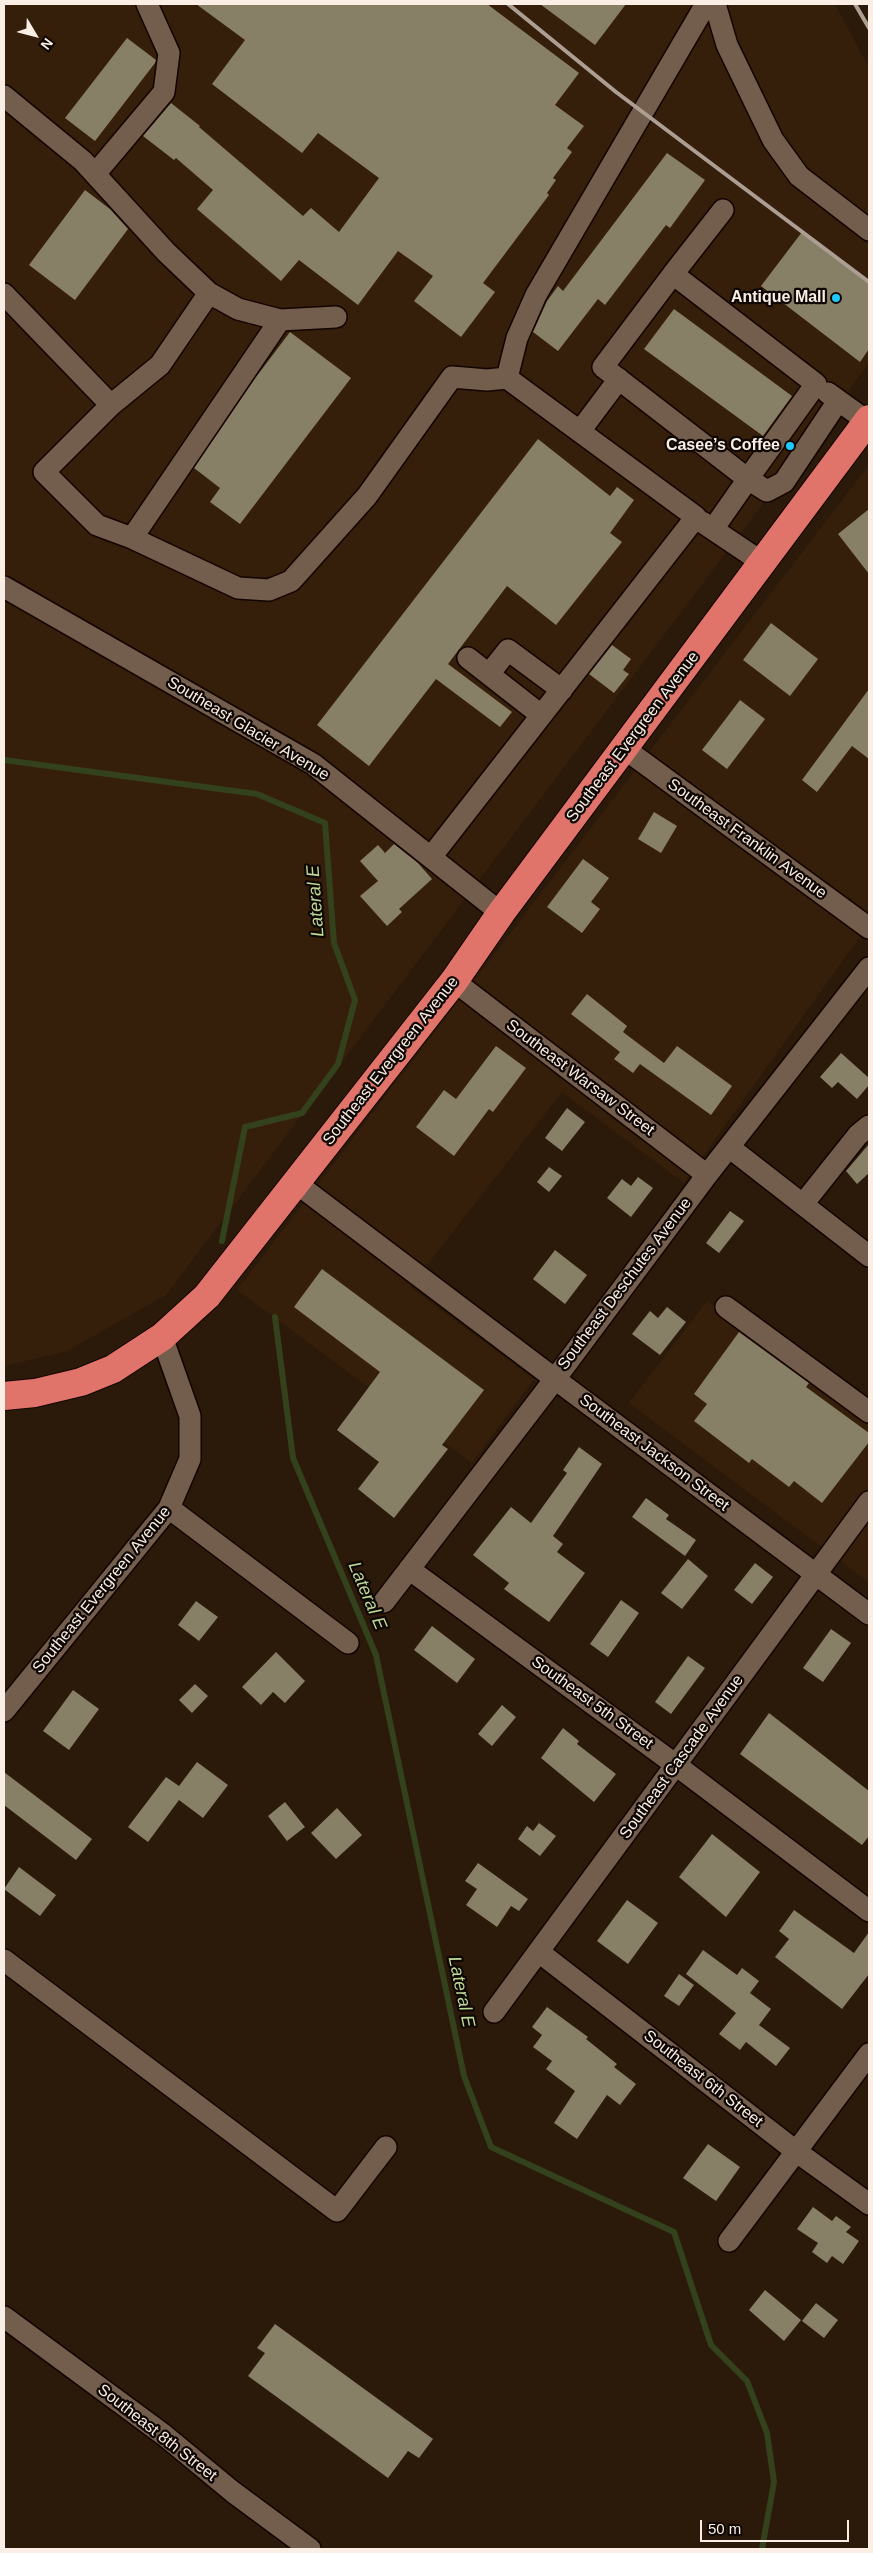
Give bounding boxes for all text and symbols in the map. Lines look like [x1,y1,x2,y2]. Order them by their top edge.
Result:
north arrow [10,10,60,60]
text: N [38,35,56,53]
place label: Antique Mall [731,288,826,308]
marker: Antique Mall [830,292,842,304]
place label: Casee’s Coffee [666,436,780,456]
marker: Casee’s Coffee [784,440,796,452]
street label: Southeast Evergreen Avenue [563,648,703,826]
street label: Southeast Glacier Avenue [164,673,332,785]
street label: Southeast Franklin Avenue [664,775,830,903]
water label: Lateral E [303,864,329,938]
street label: Southeast Evergreen Avenue [319,973,463,1149]
street label: Southeast Warsaw Street [502,1016,658,1140]
street label: Southeast Deschutes Avenue [554,1194,696,1374]
street label: Southeast Jackson Street [575,1390,733,1516]
street label: Southeast Evergreen Avenue [29,1503,175,1677]
water label: Lateral E [343,1559,391,1633]
street label: Southeast 5th Street [527,1652,657,1754]
street label: Southeast Cascade Avenue [616,1671,748,1843]
water label: Lateral E [443,1955,479,2029]
street label: Southeast 6th Street [640,2027,766,2131]
street label: Southeast 8th Street [94,2381,220,2485]
scale bar [703,2510,852,2542]
text: 50 m [708,2520,741,2537]

